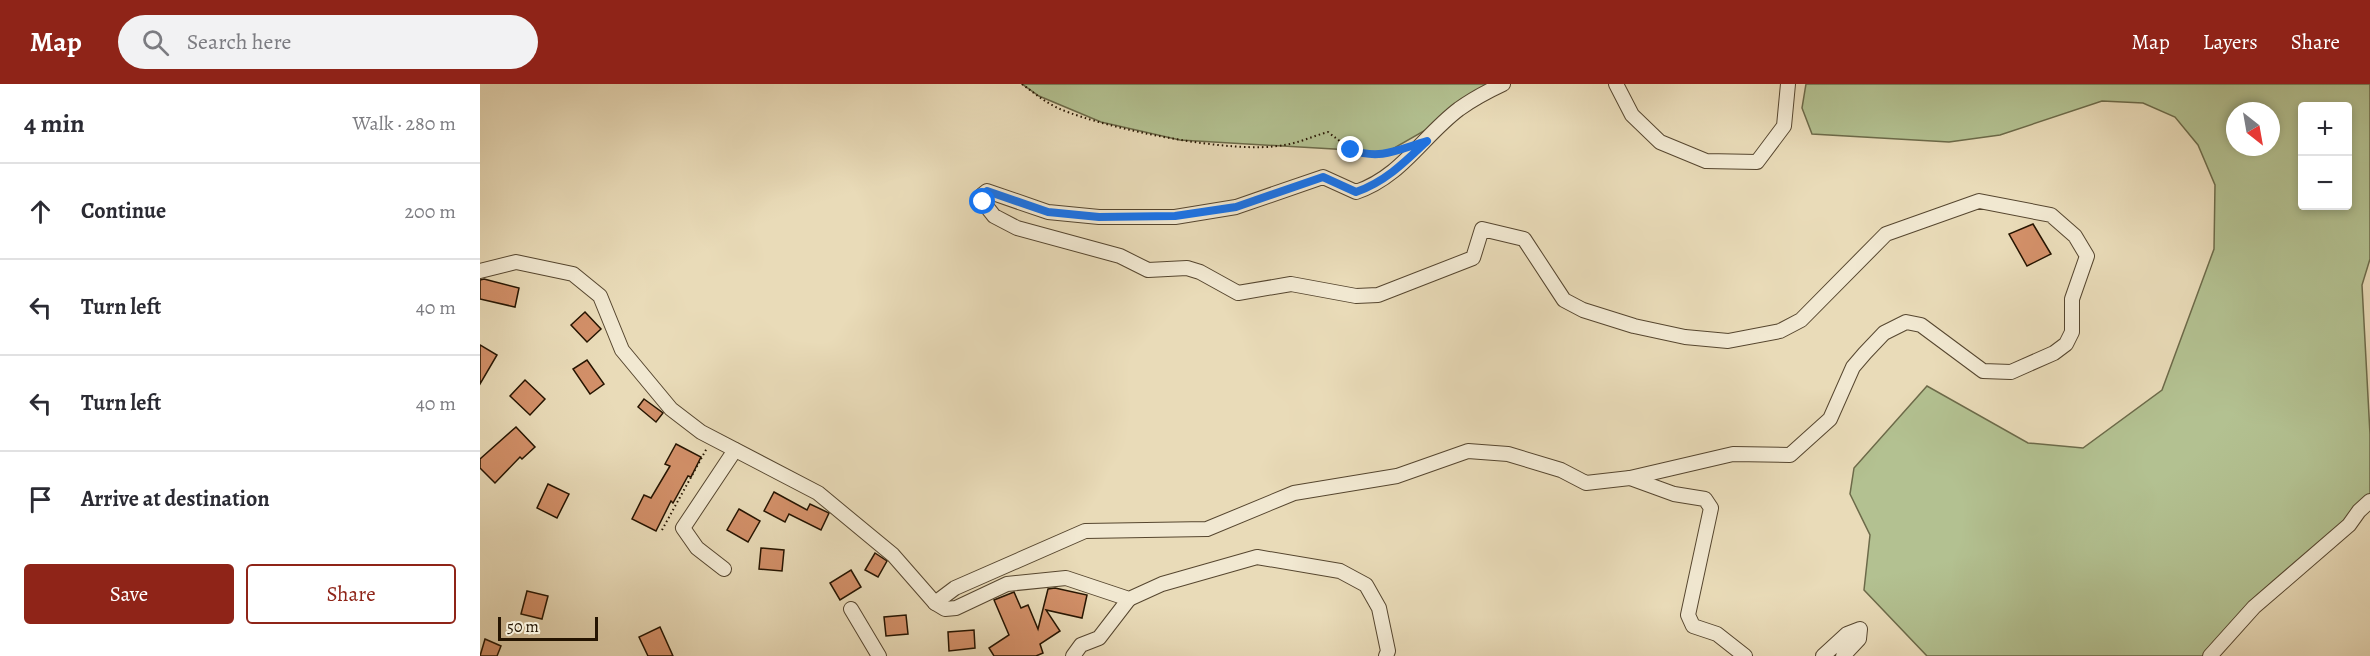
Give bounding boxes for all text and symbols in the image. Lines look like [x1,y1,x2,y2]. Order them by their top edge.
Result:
search box [118,15,538,69]
text: Map [30,23,82,61]
icon: search [139,26,172,59]
text: Search here [187,27,291,57]
text: Map [2131,28,2170,56]
text: Layers [2203,28,2258,56]
text: Share [2291,28,2340,56]
north arrow [2226,102,2280,156]
map controls [2298,102,2352,210]
button: + [2298,102,2352,156]
text: 4 min [24,106,85,141]
text: Walk · 280 m [352,110,456,137]
route end [1337,136,1363,162]
button: − [2298,156,2352,210]
route start [969,188,995,214]
icon: ahead [24,195,57,228]
text: Continue [81,196,166,226]
text: 200 m [405,198,456,225]
icon: left [24,291,57,324]
text: Turn left [81,292,161,322]
text: 40 m [416,294,456,321]
icon: left [24,387,57,420]
text: Turn left [81,388,161,418]
text: 40 m [416,390,456,417]
icon: arrive [24,483,57,516]
text: Arrive at destination [81,484,270,514]
button: Save [24,564,234,624]
button: Share [246,564,456,624]
scale bar [498,614,598,642]
text: 50 m [507,616,539,638]

